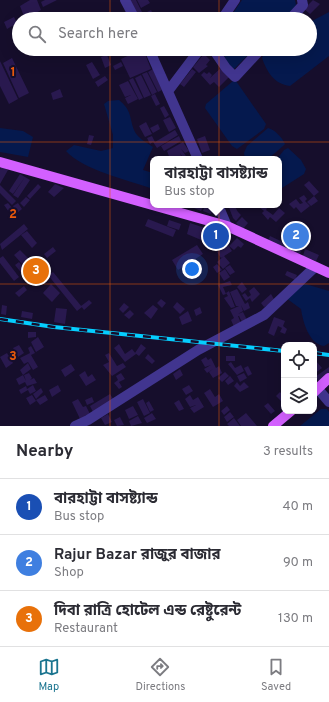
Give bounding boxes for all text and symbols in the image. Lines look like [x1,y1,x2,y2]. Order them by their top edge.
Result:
search box [12,12,317,56]
icon: search [26,23,48,45]
text: Search here [58,25,138,44]
text: 1 [10,65,16,81]
popup [150,156,282,208]
text: বারহাট্টা বাসষ্ট্যান্ড [164,165,268,184]
text: Bus stop [164,184,215,200]
text: 2 [9,207,17,223]
pin: 1 [203,221,229,251]
pin: 2 [283,221,309,251]
pin: 3 [23,256,49,286]
your location [182,259,202,279]
map controls [281,342,317,414]
button: locate [281,342,317,378]
text: 3 [9,349,17,365]
button: layers [281,378,317,414]
text: Nearby [16,441,73,463]
text: 3 results [263,444,313,460]
text: বারহাট্টা বাসষ্ট্যান্ড [54,490,158,509]
text: 1 [26,499,32,515]
text: 40 m [283,499,313,515]
text: Bus stop [54,509,104,525]
text: Rajur Bazar রাজুর বাজার [54,546,221,565]
text: 2 [25,555,33,571]
text: 90 m [283,555,313,571]
text: Shop [54,565,84,581]
text: দিবা রাত্রি হোটেল এন্ড রেষ্টুরেন্ট [54,602,241,621]
text: 3 [25,611,33,627]
text: 130 m [278,611,313,627]
text: Restaurant [54,621,118,637]
tab: Map [38,656,60,694]
tab: Directions [135,656,185,694]
tab: Saved [261,656,291,694]

